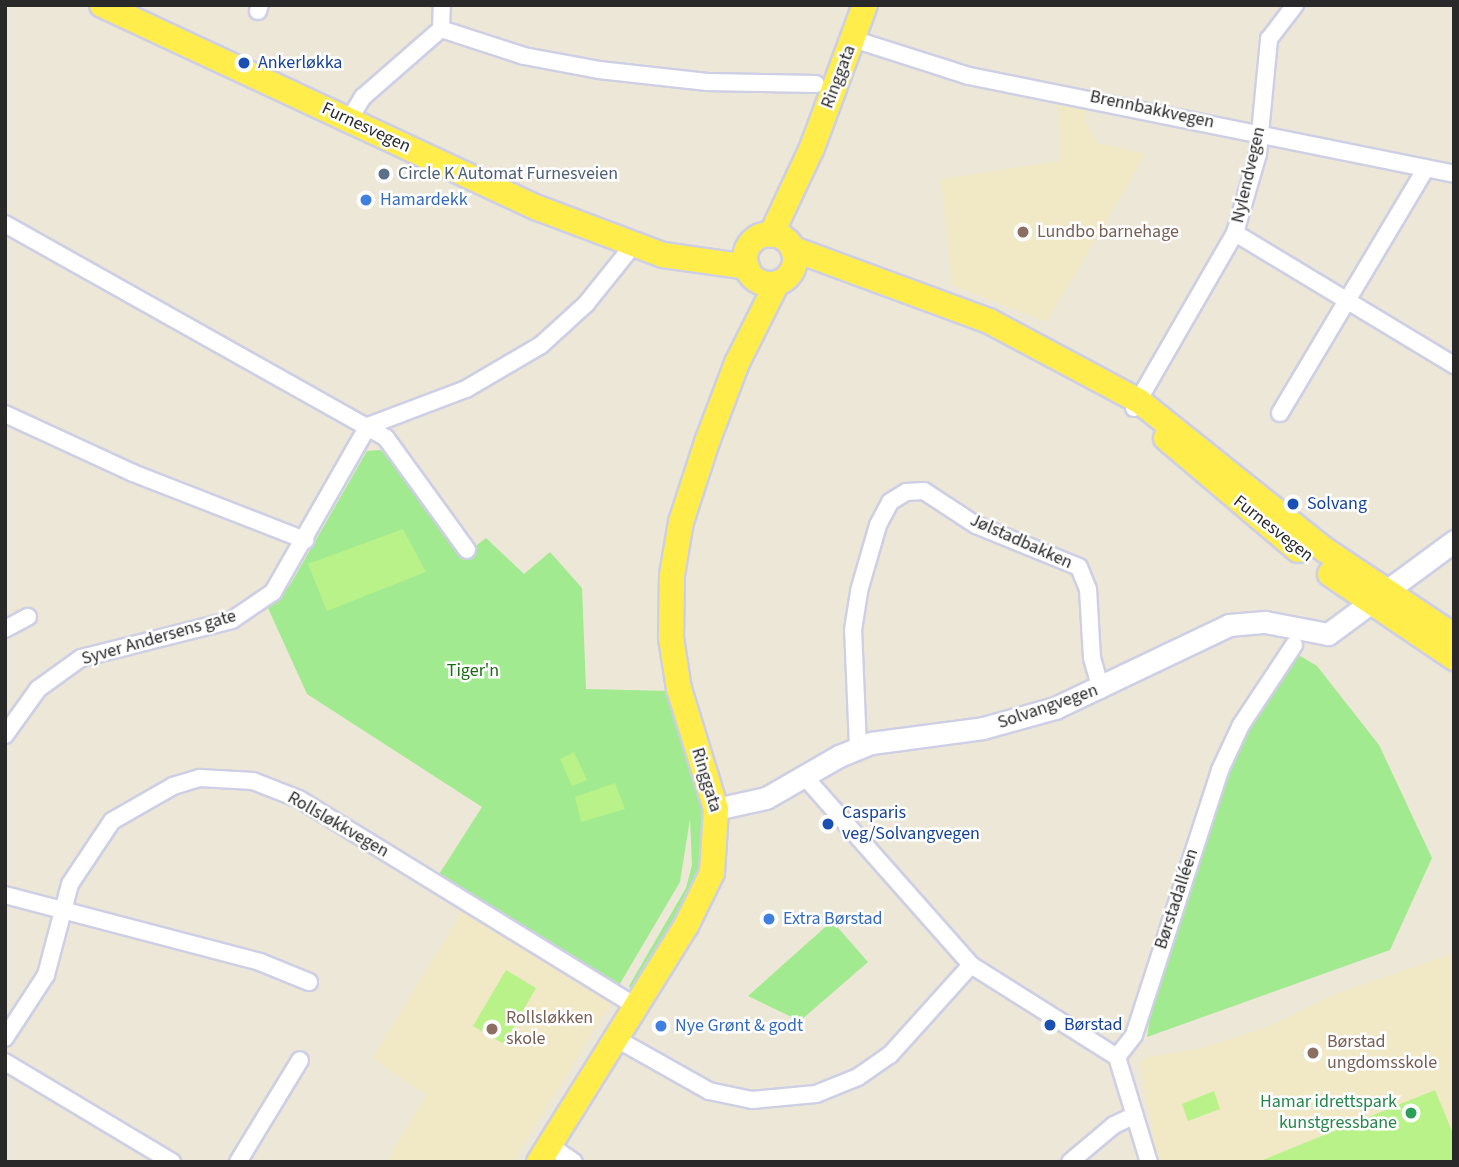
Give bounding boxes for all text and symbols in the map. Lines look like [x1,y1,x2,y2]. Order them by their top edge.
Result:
street label: Ringgata [817,42,861,112]
place label: Ankerløkka [258,52,342,74]
marker: Ankerløkka [236,55,252,71]
street label: Brennbakkvegen [1088,86,1216,134]
street label: Furnesvegen [318,98,414,158]
street label: Nylendvegen [1227,125,1271,225]
place label: Circle K Automat Furnesveien [398,163,618,185]
marker: Circle K Automat Furnesveien [376,166,392,182]
place label: Hamardekk [380,189,468,211]
marker: Hamardekk [358,192,374,208]
place label: Lundbo barnehage [1037,221,1179,243]
marker: Lundbo barnehage [1015,224,1031,240]
street label: Furnesvegen [1229,491,1317,567]
place label: Solvang [1307,493,1367,515]
marker: Solvang [1285,496,1301,512]
street label: Jølstadbakken [966,510,1076,574]
street label: Syver Andersens gate [79,606,239,670]
park label: Tiger'n [447,660,499,682]
street label: Solvangvegen [995,680,1101,734]
street label: Ringgata [686,745,726,815]
street label: Rollsløkkvegen [283,787,393,863]
place label: Casparis veg/Solvangvegen [842,803,980,846]
marker: Casparis veg/Solvangvegen [820,816,836,832]
street label: Børstadalléen [1151,846,1203,952]
place label: Extra Børstad [783,908,883,930]
marker: Extra Børstad [761,911,777,927]
place label: Rollsløkken skole [506,1008,593,1050]
place label: Børstad [1064,1014,1122,1036]
place label: Nye Grønt & godt [675,1015,803,1037]
marker: Børstad [1042,1017,1058,1033]
marker: Nye Grønt & godt [653,1018,669,1034]
marker: Rollsløkken skole [484,1021,500,1037]
place label: Børstad ungdomsskole [1327,1032,1437,1074]
marker: Børstad ungdomsskole [1305,1045,1321,1061]
place label: Hamar idrettspark kunstgressbane [1260,1092,1397,1134]
marker: Hamar idrettspark kunstgressbane [1403,1105,1419,1121]

